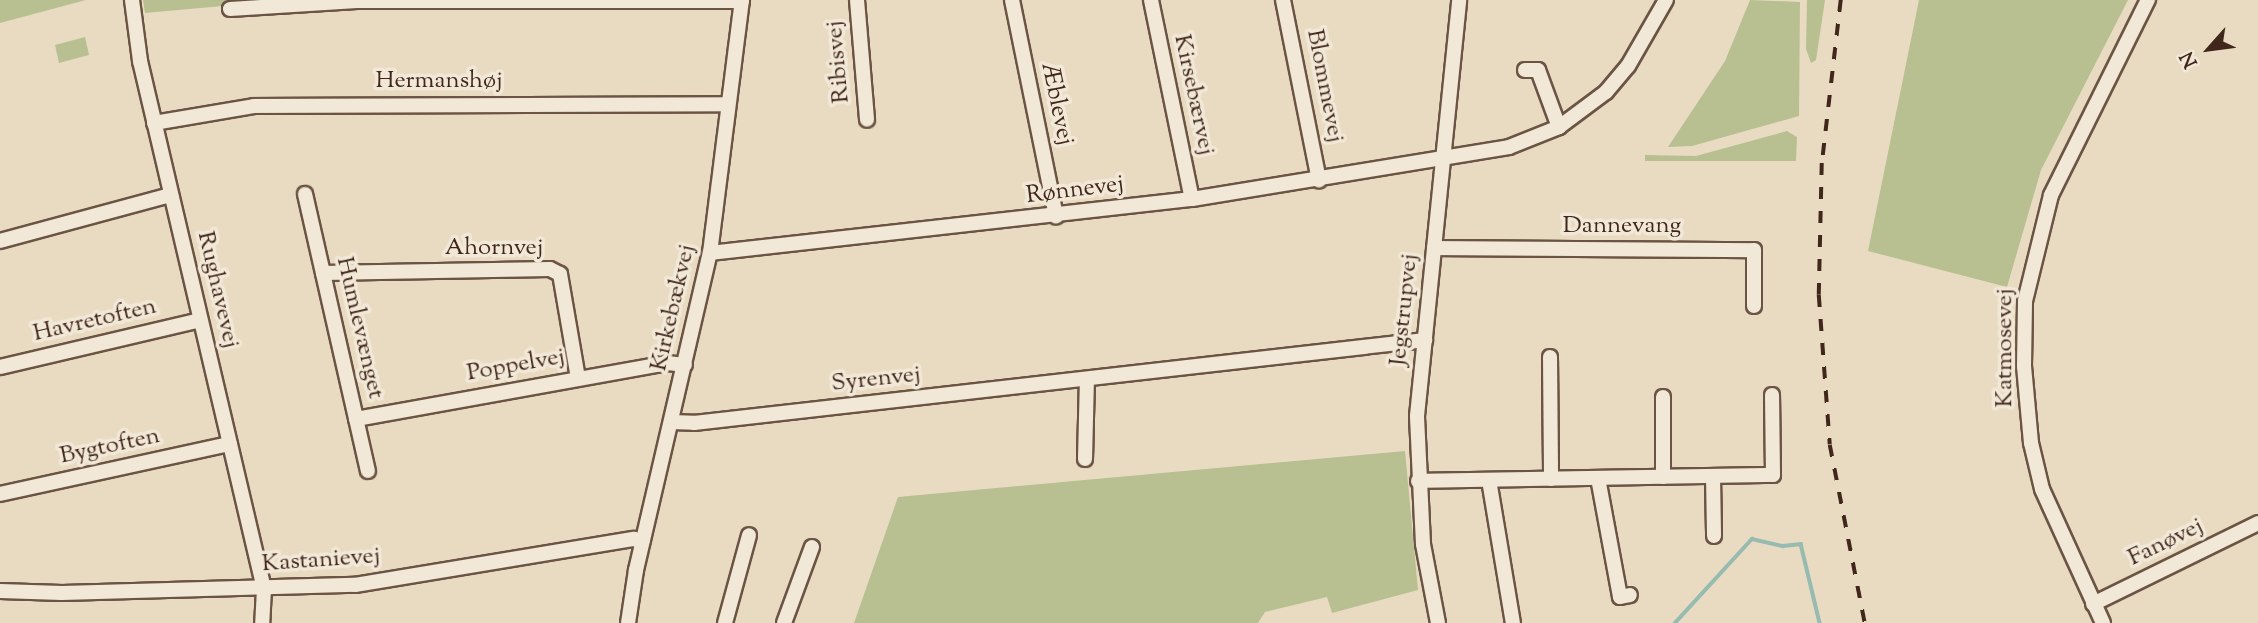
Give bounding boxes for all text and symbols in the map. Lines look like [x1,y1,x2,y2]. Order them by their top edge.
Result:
north arrow [2174,14,2244,84]
street label: Ribisvej [821,20,857,104]
street label: Blommevej [1299,27,1349,145]
street label: Kirsebærvej [1166,32,1220,158]
text: N [2175,46,2206,72]
street label: Æblevej [1033,60,1079,148]
street label: Hermanshøj [375,68,503,96]
street label: Rønnevej [1025,171,1125,211]
street label: Dannevang [1563,213,1681,241]
street label: Rughavevej [190,229,244,351]
street label: Ahornvej [445,235,543,263]
street label: Kirkebækvej [645,242,703,374]
street label: Jegstrupvej [1385,253,1425,367]
street label: Humlevænget [329,254,389,402]
street label: Katmosevej [1992,289,2020,407]
street label: Havretoften [31,293,159,349]
street label: Poppelvej [465,343,567,389]
street label: Syrenvej [830,361,922,399]
street label: Bygtoften [57,422,163,472]
street label: Fanøvej [2124,513,2208,573]
street label: Kastanievej [261,543,381,579]

